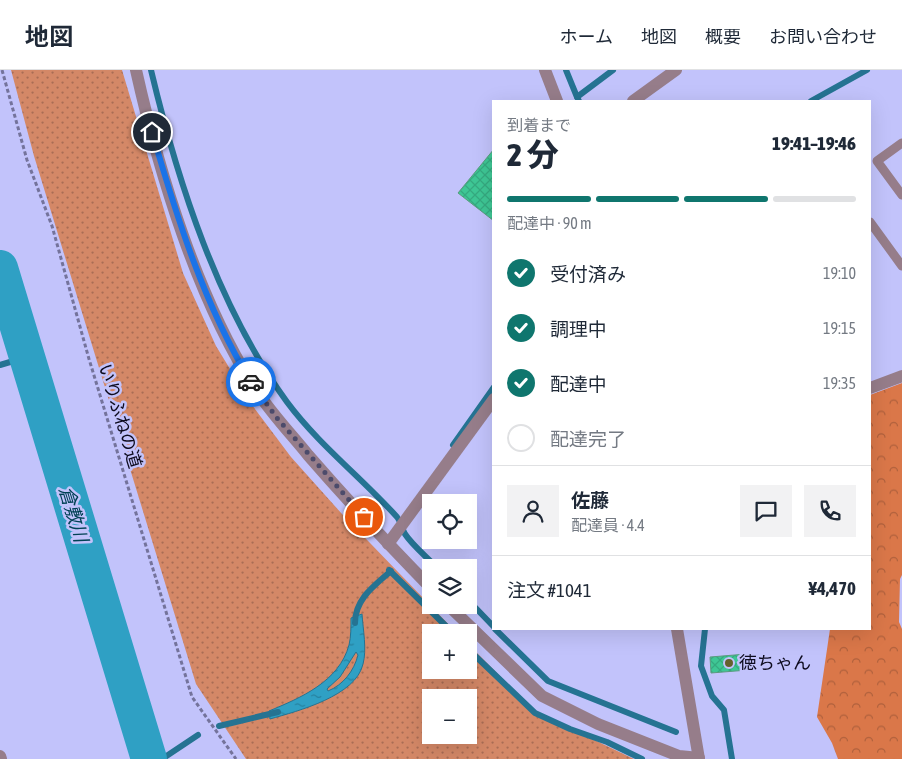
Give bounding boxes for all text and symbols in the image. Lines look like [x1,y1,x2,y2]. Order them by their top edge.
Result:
text: 地図 [25,23,73,50]
text: ホーム [560,26,613,47]
text: 地図 [641,26,677,47]
text: 概要 [705,26,741,47]
text: お問い合わせ [769,26,877,47]
pin [131,111,173,153]
text: 到着まで [507,116,571,134]
icon: home [138,118,166,146]
text: 19:41–19:46 [772,132,856,154]
text: 2 分 [507,136,558,173]
text: 配達中 · 90 m [507,214,592,232]
icon: check [507,259,535,287]
text: 受付済み [550,263,626,285]
text: 19:10 [823,264,856,282]
icon: check [507,314,535,342]
text: 調理中 [550,318,607,340]
text: 19:15 [823,319,856,337]
courier [226,357,276,407]
street label: いりふねの道 [95,361,146,471]
icon: car [237,368,265,396]
icon: check [507,369,535,397]
text: 配達中 [550,373,607,395]
text: 19:35 [823,374,856,392]
text: 配達完了 [550,428,626,450]
water label: 倉敷川 [55,484,93,546]
button: person [507,485,559,537]
button: chat [740,485,792,537]
button: phone [804,485,856,537]
text: 佐藤 [571,489,609,511]
map controls [422,494,477,744]
button: locate [422,494,477,549]
pin [343,496,385,538]
icon: bag [350,503,378,531]
text: 配達員 · 4.4 [571,516,645,534]
button: layers [422,559,477,614]
text: ¥4,470 [808,577,856,599]
text: 注文 #1041 [507,579,592,601]
button: + [422,624,477,679]
place label: 徳ちゃん [739,652,811,673]
marker: 徳ちゃん [723,657,735,669]
button: − [422,689,477,744]

